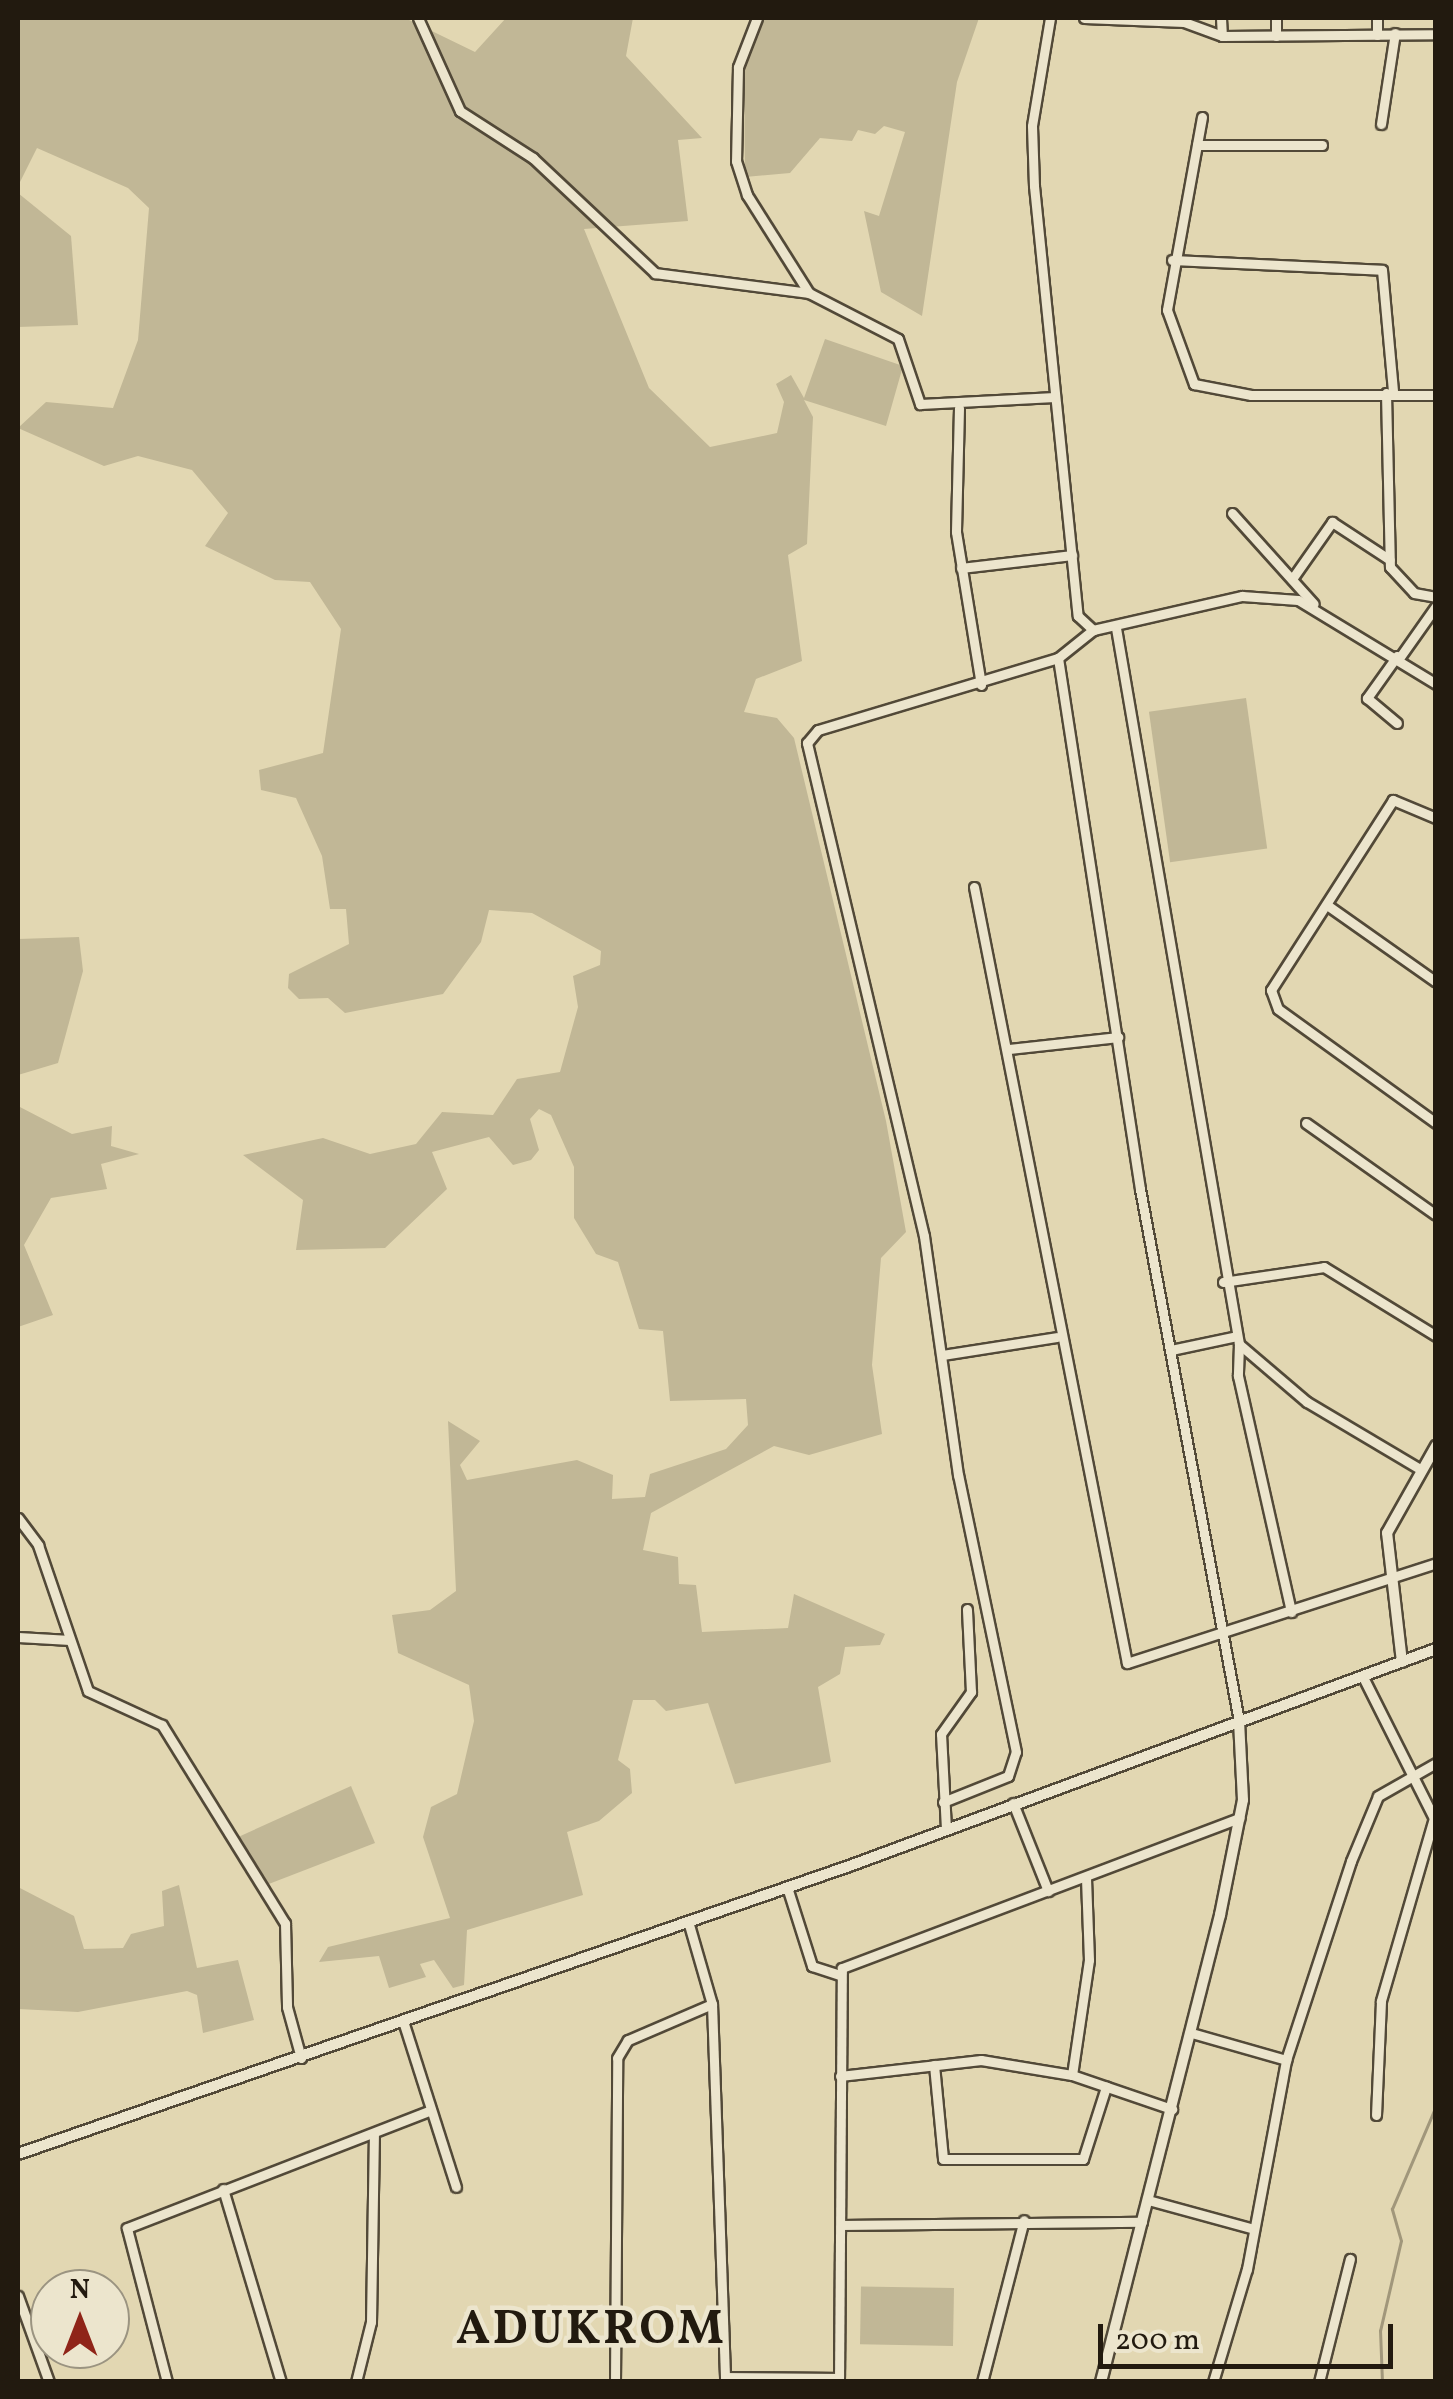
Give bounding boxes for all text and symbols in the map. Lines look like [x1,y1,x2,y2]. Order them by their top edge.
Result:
north arrow [30,2269,130,2369]
text: N [70,2271,90,2310]
district label: ADUKROM [456,2302,726,2360]
scale bar [1103,2304,1398,2366]
text: 200 m [1115,2320,1200,2362]

